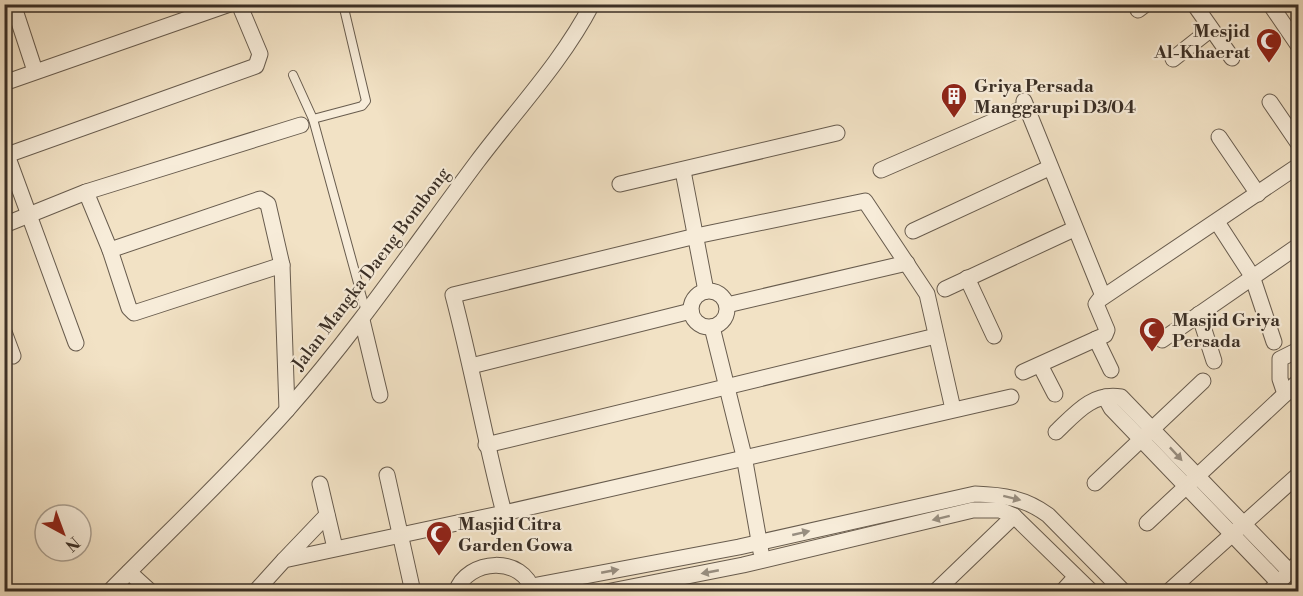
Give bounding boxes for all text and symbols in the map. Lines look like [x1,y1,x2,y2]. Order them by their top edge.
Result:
place label: Mesjid Al-Khaerat [1153,20,1251,64]
mosque icon: Mesjid Al-Khaerat [1254,26,1284,64]
place label: Griya Persada Manggarupi D3/04 [974,75,1136,119]
building icon: Griya Persada Manggarupi D3/04 [939,81,969,119]
street label: Jalan Mangka Daeng Bombong [286,162,455,376]
place label: Masjid Griya Persada [1172,309,1280,353]
mosque icon: Masjid Griya Persada [1137,315,1167,353]
one-way arrow [1169,447,1183,462]
one-way arrow [1003,493,1022,503]
north arrow [33,503,93,563]
place label: Masjid Citra Garden Gowa [458,513,573,557]
one-way arrow [932,513,950,523]
mosque icon: Masjid Citra Garden Gowa [424,519,454,557]
one-way arrow [792,528,811,537]
text: N [61,532,84,555]
one-way arrow [601,566,620,575]
one-way arrow [700,568,719,577]

